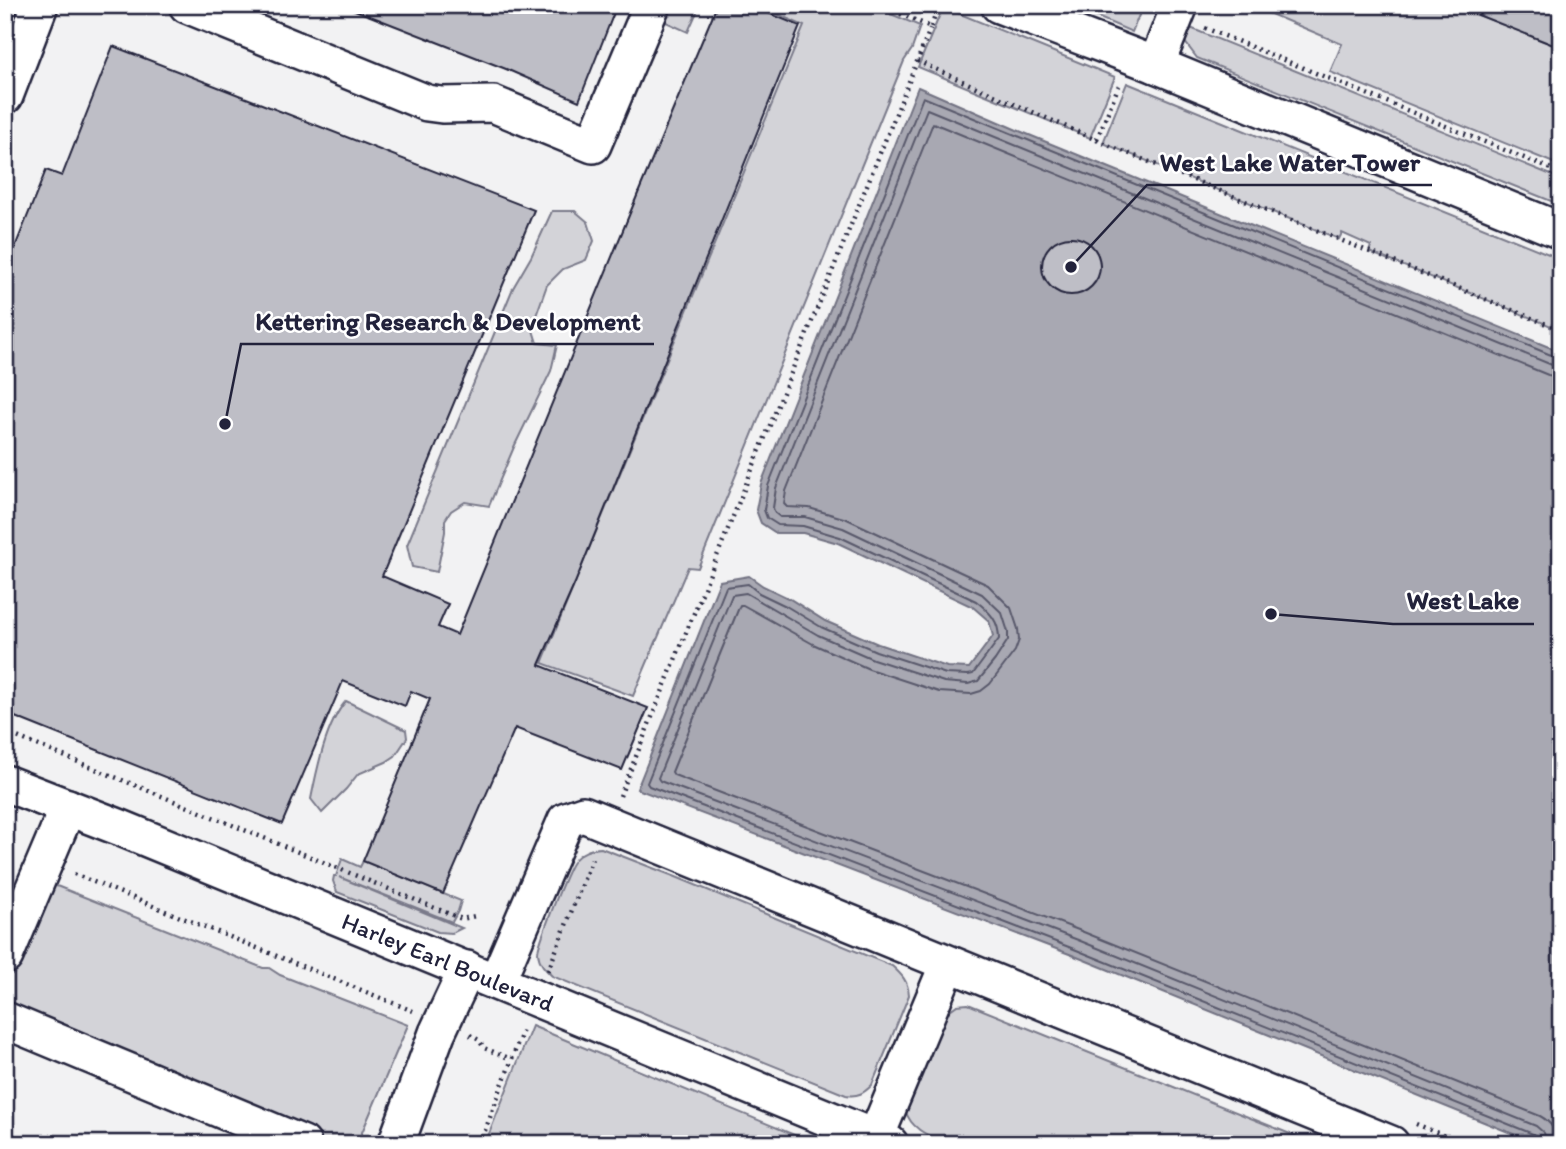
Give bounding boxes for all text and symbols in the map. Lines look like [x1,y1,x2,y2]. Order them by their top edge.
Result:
callout: West Lake Water Tower [1147,138,1432,185]
text: West Lake Water Tower [1160,146,1421,178]
callout: Kettering Research & Development [241,297,654,344]
text: Kettering Research & Development [255,305,641,337]
callout: West Lake [1393,577,1534,624]
text: West Lake [1407,584,1519,616]
street label: Harley Earl Boulevard [338,906,558,1018]

